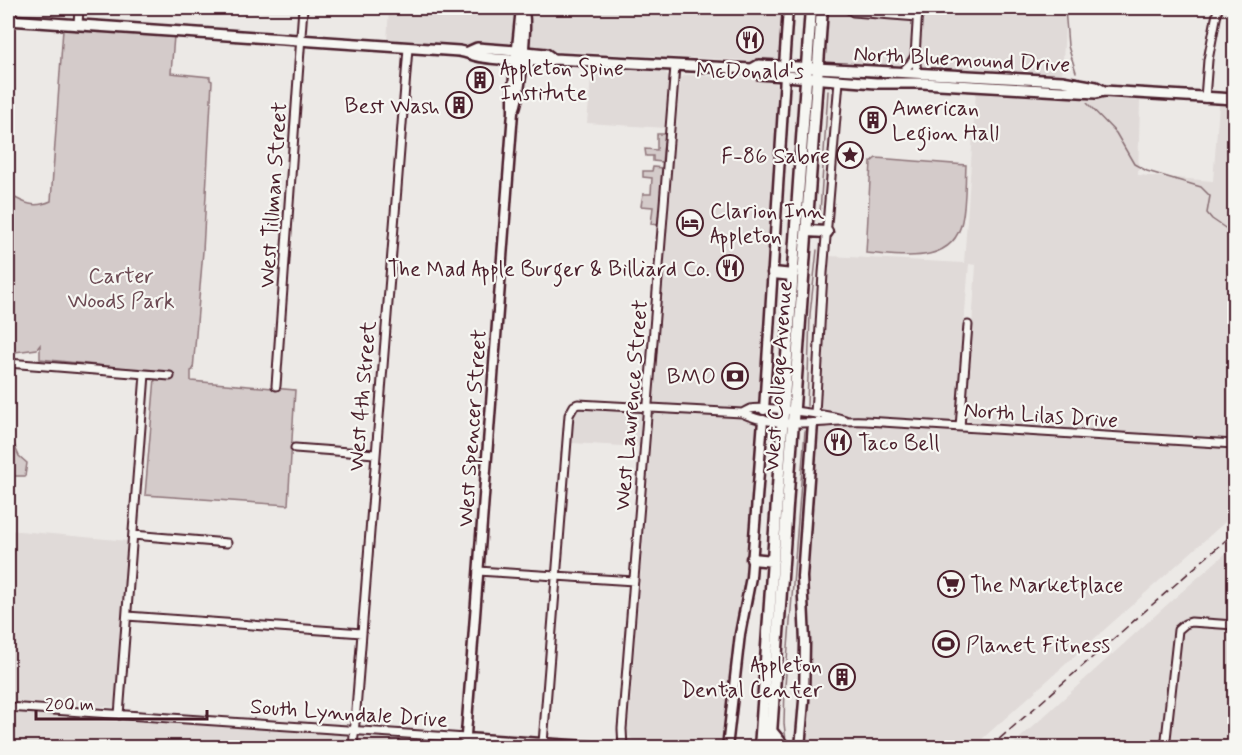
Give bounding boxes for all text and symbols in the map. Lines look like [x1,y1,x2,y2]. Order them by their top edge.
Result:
restaurant icon: McDonald's [735,25,765,55]
street label: North Bluemound Drive [853,40,1071,80]
place label: Appleton Spine Institute [500,55,624,108]
place label: McDonald's [696,58,804,86]
building icon: Appleton Spine Institute [465,65,495,95]
building icon: Best Wash [444,90,474,120]
place label: Best Wash [344,93,440,121]
place label: American Legion Hall [892,95,999,151]
street label: West Tillman Street [254,101,294,289]
building icon: American Legion Hall [858,105,888,135]
place icon: F-86 Sabre [835,140,865,170]
place label: F-86 Sabre [721,143,830,171]
place label: Clarion Inn Appleton [710,198,824,253]
hotel icon: Clarion Inn Appleton [675,208,705,238]
restaurant icon: The Mad Apple Burger & Billiard Co. [715,253,745,283]
place label: The Mad Apple Burger & Billiard Co. [387,256,710,287]
park label: Carter Woods Park [67,263,175,316]
street label: West College Avenue [758,280,801,473]
street label: West Lawrence Street [609,298,655,512]
street label: West 4th Street [342,320,384,473]
street label: West Spencer Street [452,328,494,528]
bank icon: BMO [720,361,750,391]
place label: BMO [667,364,716,392]
street label: North Lilas Drive [963,397,1119,435]
restaurant icon: Taco Bell [823,427,853,457]
place label: Taco Bell [858,430,940,458]
supermarket icon: The Marketplace [936,569,966,599]
place label: The Marketplace [970,572,1123,600]
sports icon: Planet Fitness [931,629,961,659]
place label: Planet Fitness [966,632,1110,660]
place label: Appleton Dental Center [681,652,823,705]
building icon: Appleton Dental Center [827,662,857,692]
scale bar [36,683,207,721]
text: 200 m [45,693,94,717]
street label: South Lynndale Drive [249,693,449,735]

